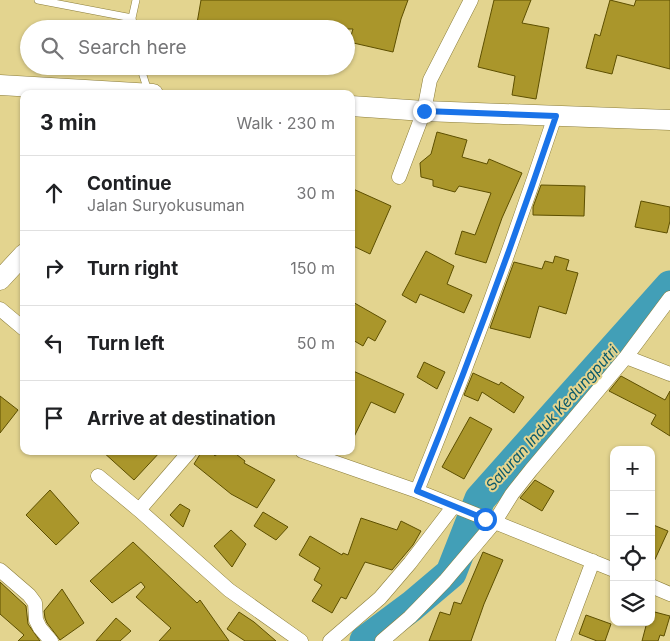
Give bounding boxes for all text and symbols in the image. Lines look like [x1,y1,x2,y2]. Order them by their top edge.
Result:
search box [20,20,355,75]
icon: search [38,34,66,62]
text: Search here [78,36,187,59]
route end [413,100,436,123]
text: 3 min [40,110,96,135]
text: Walk · 230 m [237,113,335,133]
text: Continue [87,172,172,195]
icon: ahead [40,179,68,207]
text: 30 m [297,183,335,203]
text: Jalan Suryokusuman [87,195,245,215]
icon: right [40,254,68,282]
text: Turn right [87,257,178,280]
text: 150 m [290,258,335,278]
icon: left [40,329,68,357]
text: Turn left [87,332,165,355]
text: 50 m [297,333,335,353]
water label: Saluran Induk Kedungputri [481,341,622,494]
icon: arrive [40,404,68,432]
text: Arrive at destination [87,407,276,430]
map controls [610,446,655,626]
button: + [610,446,655,491]
button: − [610,491,655,536]
route start [474,508,497,531]
button: locate [610,536,655,581]
button: layers [610,581,655,626]

